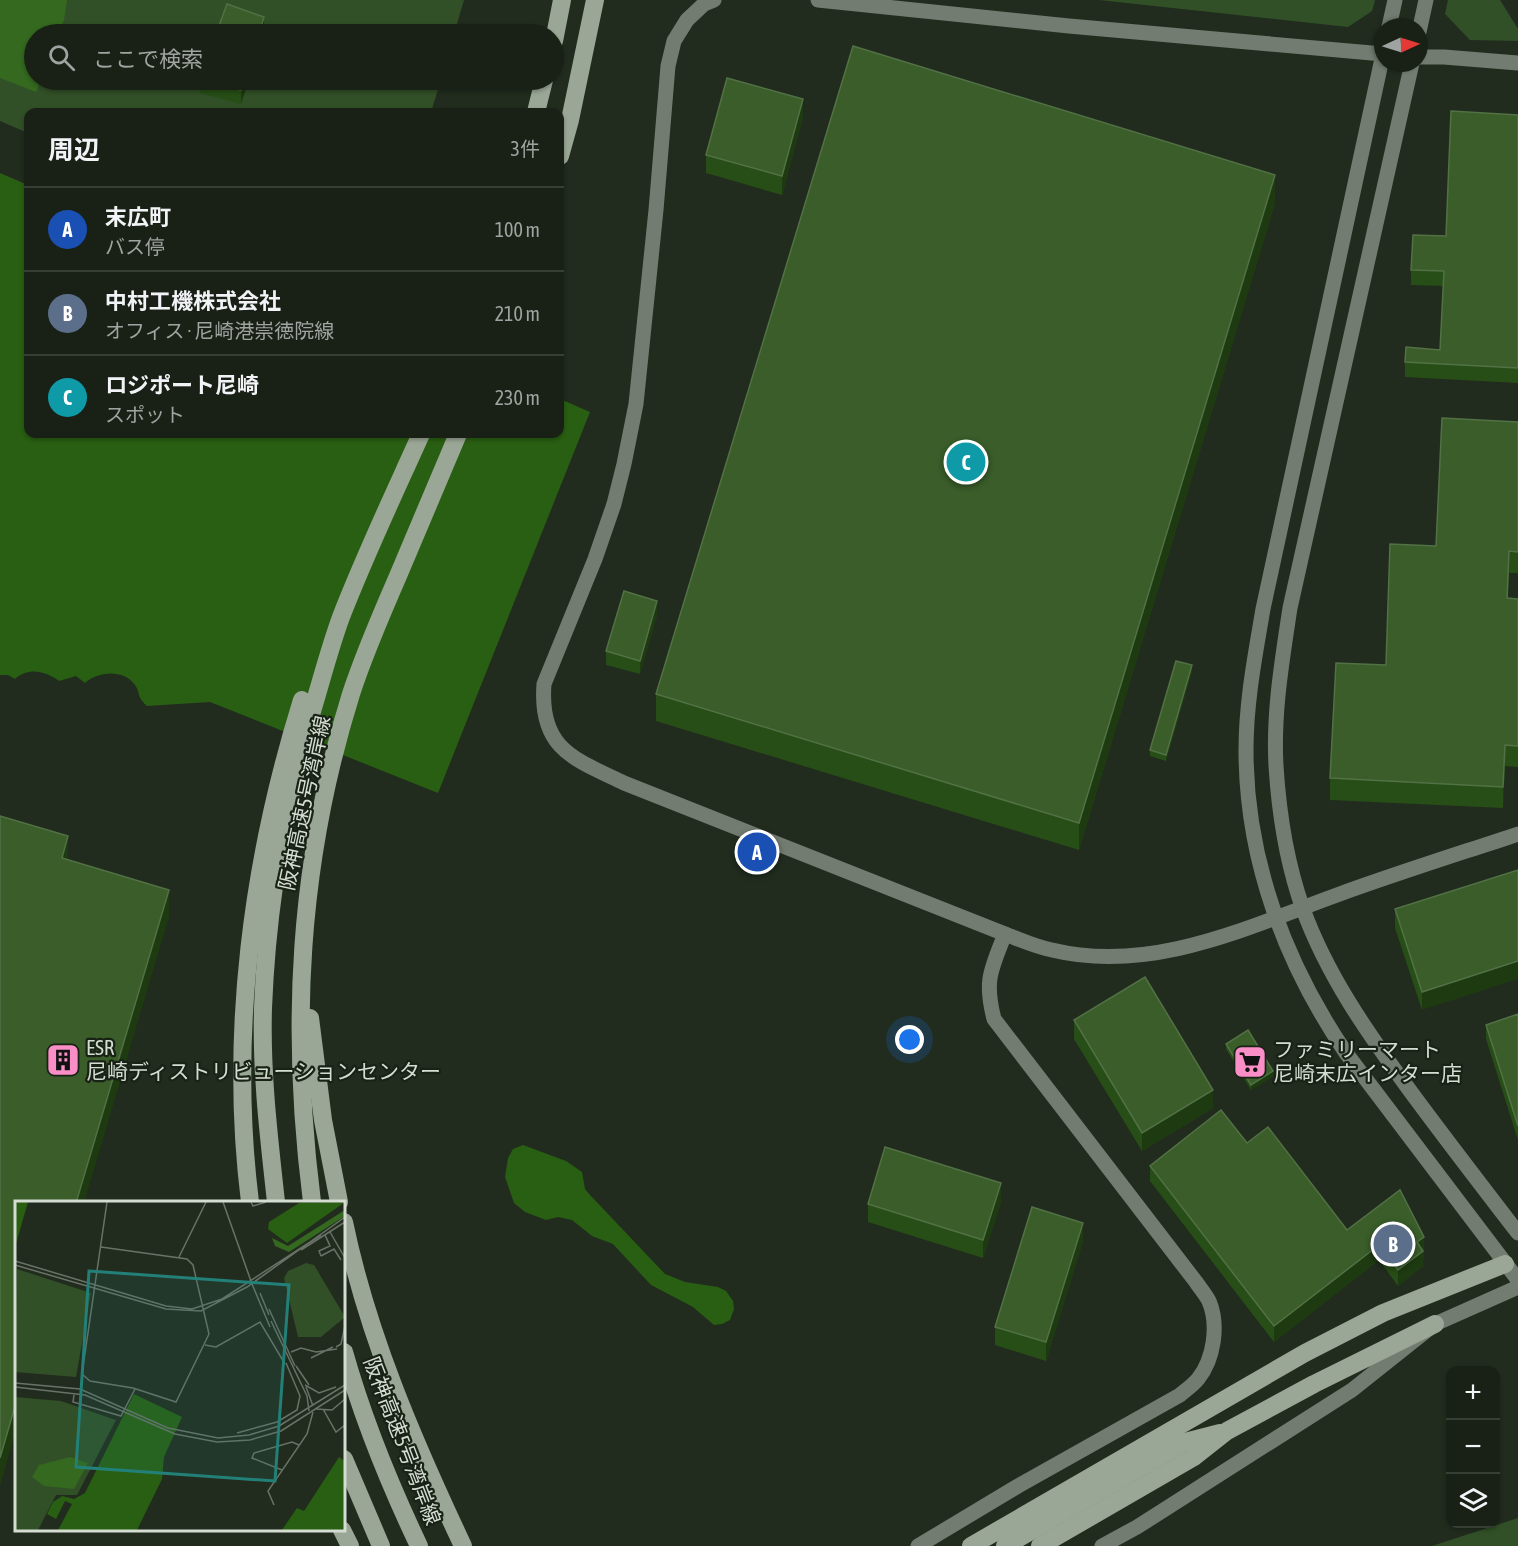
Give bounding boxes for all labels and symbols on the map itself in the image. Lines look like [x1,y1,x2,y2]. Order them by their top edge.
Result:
north arrow [1374,18,1428,72]
pin: C [946,440,986,484]
street label: 阪神高速5号湾岸線 [274,713,334,892]
pin: A [738,830,777,874]
your location [895,1025,924,1054]
place label: ESR 尼崎ディストリビューションセンター [86,1035,441,1083]
place label: ファミリーマート 尼崎末広インター店 [1273,1037,1462,1085]
building icon: ESR 尼崎ディストリビューションセンター [45,1042,81,1078]
supermarket icon: ファミリーマート 尼崎末広インター店 [1232,1044,1268,1080]
inset map [15,1201,345,1531]
pin: B [1374,1222,1412,1266]
street label: 阪神高速5号湾岸線 [360,1353,446,1528]

